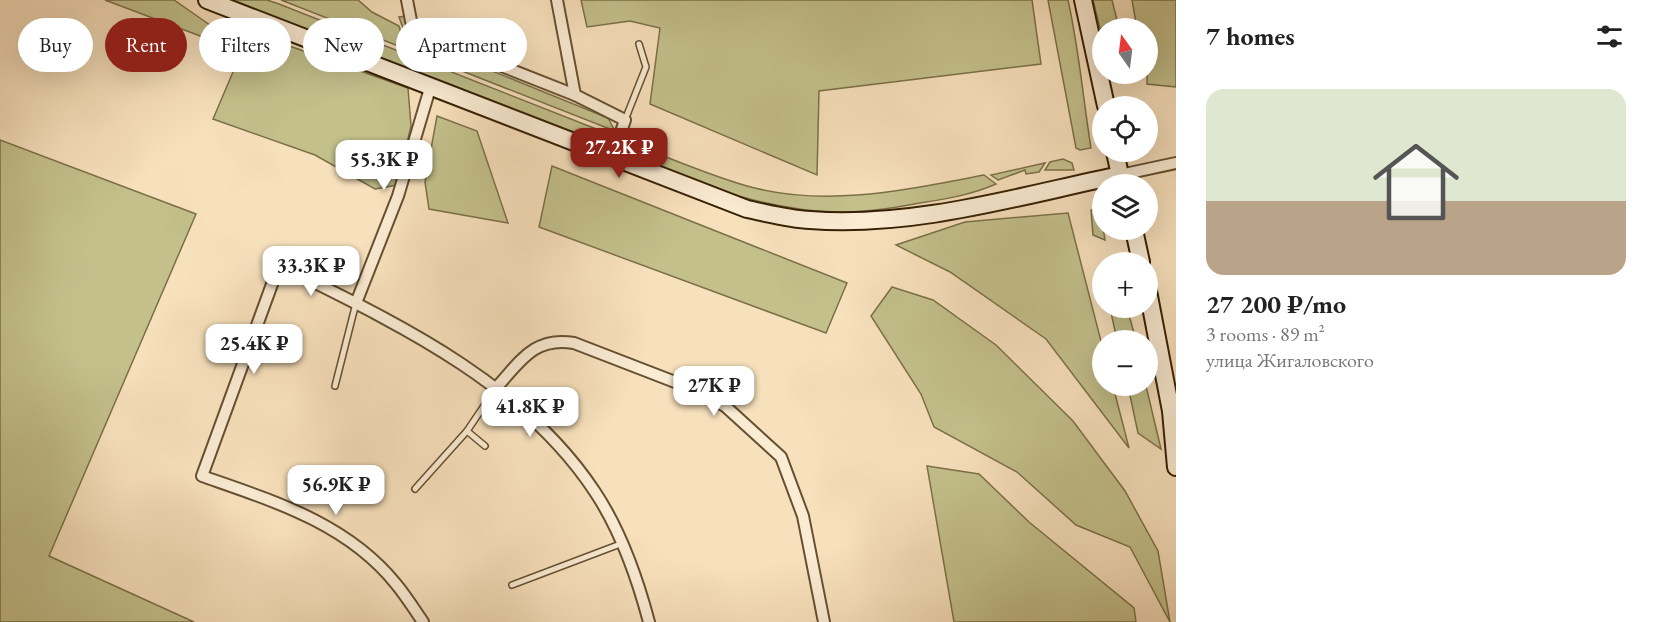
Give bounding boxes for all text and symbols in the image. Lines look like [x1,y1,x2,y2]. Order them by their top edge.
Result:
chip: Buy [18,18,93,72]
chip: Rent [105,18,187,72]
chip: Filters [199,18,291,72]
chip: New [303,18,384,72]
chip: Apartment [396,18,527,72]
north arrow [1092,18,1158,84]
map controls [1092,18,1158,396]
text: 7 homes [1206,19,1295,53]
icon: filters [1593,20,1626,53]
button: locate [1092,96,1158,162]
pin: 27.2K ₽ [564,128,674,179]
icon: home [1362,128,1470,236]
text: 27.2K ₽ [585,134,653,160]
pin: 55.3K ₽ [329,140,439,191]
text: 55.3K ₽ [350,146,418,172]
button: layers [1092,174,1158,240]
pin: 33.3K ₽ [256,246,366,297]
text: 33.3K ₽ [277,252,345,278]
button: + [1092,252,1158,318]
text: 27 200 ₽/mo [1206,287,1346,321]
text: 3 rooms · 89 m² [1206,321,1325,347]
pin: 25.4K ₽ [199,324,309,375]
text: 25.4K ₽ [220,330,288,356]
button: − [1092,330,1158,396]
text: улица Жигаловского [1206,347,1374,373]
pin: 27K ₽ [672,366,756,417]
text: 27K ₽ [687,372,741,398]
pin: 41.8K ₽ [475,387,585,438]
text: 41.8K ₽ [496,393,564,419]
pin: 56.9K ₽ [281,465,391,516]
text: 56.9K ₽ [302,471,370,497]

